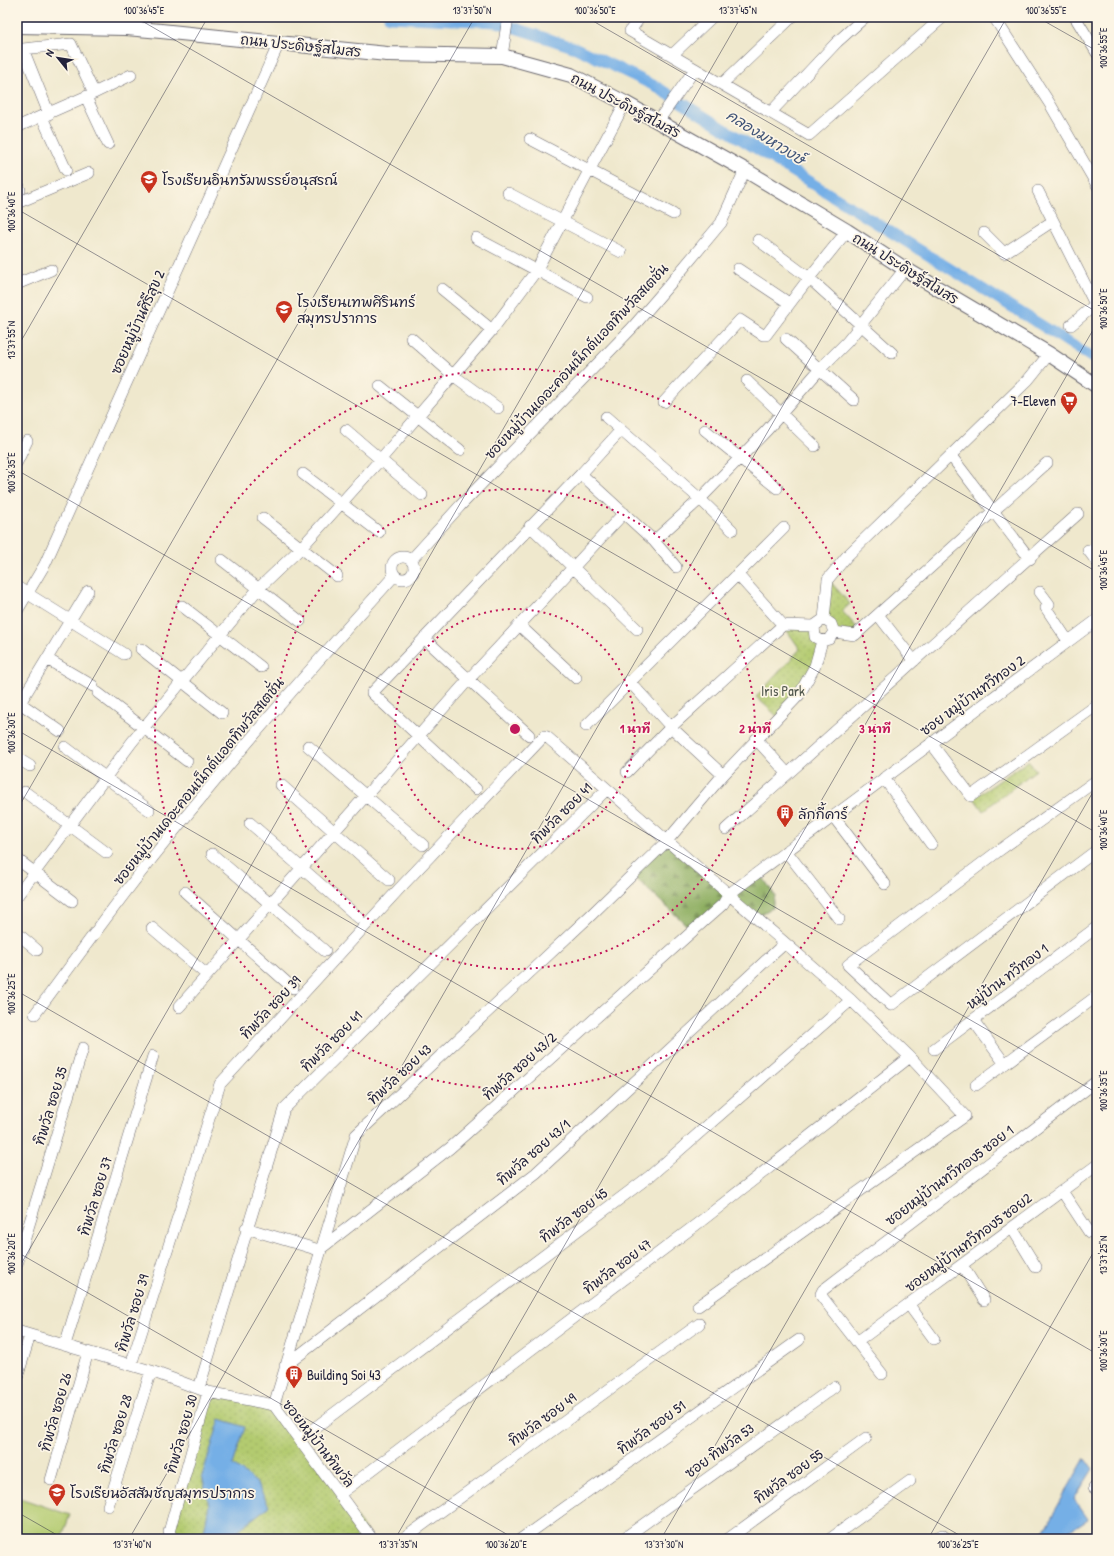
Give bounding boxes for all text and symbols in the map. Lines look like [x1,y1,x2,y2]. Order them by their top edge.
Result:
text: 100°36'45"E [124,4,165,17]
text: 13°37'50"N [453,4,491,17]
text: 100°36'50"E [574,4,616,17]
text: 13°37'45"N [719,4,757,17]
text: 100°36'55"E [1026,4,1067,17]
text: 100°36'55"E [1097,27,1110,68]
street label: ถนน ประดิษฐ์สโมสร [240,29,362,61]
north arrow [38,38,78,78]
text: N [42,47,57,59]
street label: ถนน ประดิษฐ์สโมสร [568,68,684,142]
water label: คลองมหาวงษ์ [723,104,811,171]
school or university icon: โรงเรียนอินทรัมพรรย์อนุสรณ์ [139,169,159,194]
place label: โรงเรียนอินทรัมพรรย์อนุสรณ์ [162,170,338,190]
text: 100°36'40"E [5,191,18,232]
street label: ถนน ประดิษฐ์สโมสร [849,228,963,308]
street label: ซอยหมู่บ้านเดอะคอนเน็กต์แอตทิพวัลสเตชั่น [478,257,673,464]
street label: ซอยหมู่บ้านศิรีสุข 2 [105,266,170,378]
text: 100°36'50"E [1097,288,1110,330]
place label: โรงเรียนเทพศิรินทร์ สมุทรปราการ [297,292,416,328]
school or university icon: โรงเรียนเทพศิรินทร์ สมุทรปราการ [274,299,294,324]
text: 13°37'55"N [5,321,18,359]
supermarket icon: 7-Eleven [1059,390,1079,415]
place label: 7-Eleven [1010,391,1056,410]
text: 100°36'35"E [5,452,18,494]
text: 100°36'45"E [1097,549,1110,590]
street label: ซอย หมู่บ้านทวีทอง 2 [916,650,1029,740]
street label: ซอยหมู่บ้านเดอะคอนเน็กต์แอตทิพวัลสเตชั่น [106,671,289,889]
park label: Iris Park [761,681,805,700]
text: 100°36'30"E [5,712,18,754]
text: 1 นาที [620,720,650,737]
text: 2 นาที [739,720,771,737]
text: 3 นาที [859,720,891,737]
centre of rings [508,722,522,736]
street label: ทิพวัล ซอย 41 [526,778,596,848]
place label: ลักกี้คาร์ [798,802,848,823]
building icon: ลักกี้คาร์ [775,803,795,828]
text: 100°36'40"E [1097,809,1110,850]
street label: หมู่บ้าน ทวีทอง 1 [962,939,1052,1014]
street label: ทิพวัล ซอย 39 [236,971,304,1043]
text: 100°36'25"E [5,973,18,1015]
street label: ทิพวัล ซอย 41 [296,1006,366,1076]
street label: ทิพวัล ซอย 43/2 [478,1027,560,1104]
street label: ทิพวัล ซอย 43 [363,1040,435,1108]
street label: ทิพวัล ซอย 35 [29,1064,71,1148]
text: 100°36'35"E [1097,1070,1110,1112]
street label: ทิพวัล ซอย 43/1 [492,1115,574,1189]
street label: ซอยหมู่บ้านทวีทอง5 ซอย 1 [881,1121,1018,1230]
street label: ทิพวัล ซอย 37 [74,1154,116,1238]
street label: ทิพวัล ซอย 45 [535,1183,611,1247]
street label: ซอยหมู่บ้านทวีทอง5 ซอย2 [901,1188,1036,1297]
text: 100°36'20"E [5,1233,18,1275]
street label: ทิพวัล ซอย 47 [579,1234,655,1298]
text: 13°37'25"N [1097,1236,1110,1274]
street label: ทิพวัล ซอย 39 [111,1272,153,1354]
text: 100°36'30"E [1097,1330,1110,1372]
building icon: Building Soi 43 [284,1364,304,1389]
place label: Building Soi 43 [307,1365,381,1385]
street label: ทิพวัล ซอย 26 [35,1370,75,1454]
street label: ทิพวัล ซอย 49 [504,1388,580,1450]
street label: ทิพวัล ซอย 28 [94,1392,136,1476]
street label: ทิพวัล ซอย 30 [161,1392,201,1476]
street label: ซอยหมู่บ้านทิพวัล [278,1395,359,1491]
street label: ทิพวัล ซอย 51 [613,1396,689,1458]
street label: ซอย ทิพวัล 53 [680,1418,758,1482]
street label: ทิพวัล ซอย 55 [750,1444,826,1508]
school or university icon: โรงเรียนอัสสัมชัญสมุทรปราการ [47,1482,67,1507]
place label: โรงเรียนอัสสัมชัญสมุทรปราการ [70,1483,255,1503]
text: 13°37'40"N [113,1538,151,1551]
text: 13°37'35"N [379,1538,417,1551]
text: 100°36'20"E [485,1538,527,1551]
text: 13°37'30"N [645,1538,683,1551]
text: 100°36'25"E [937,1538,979,1551]

